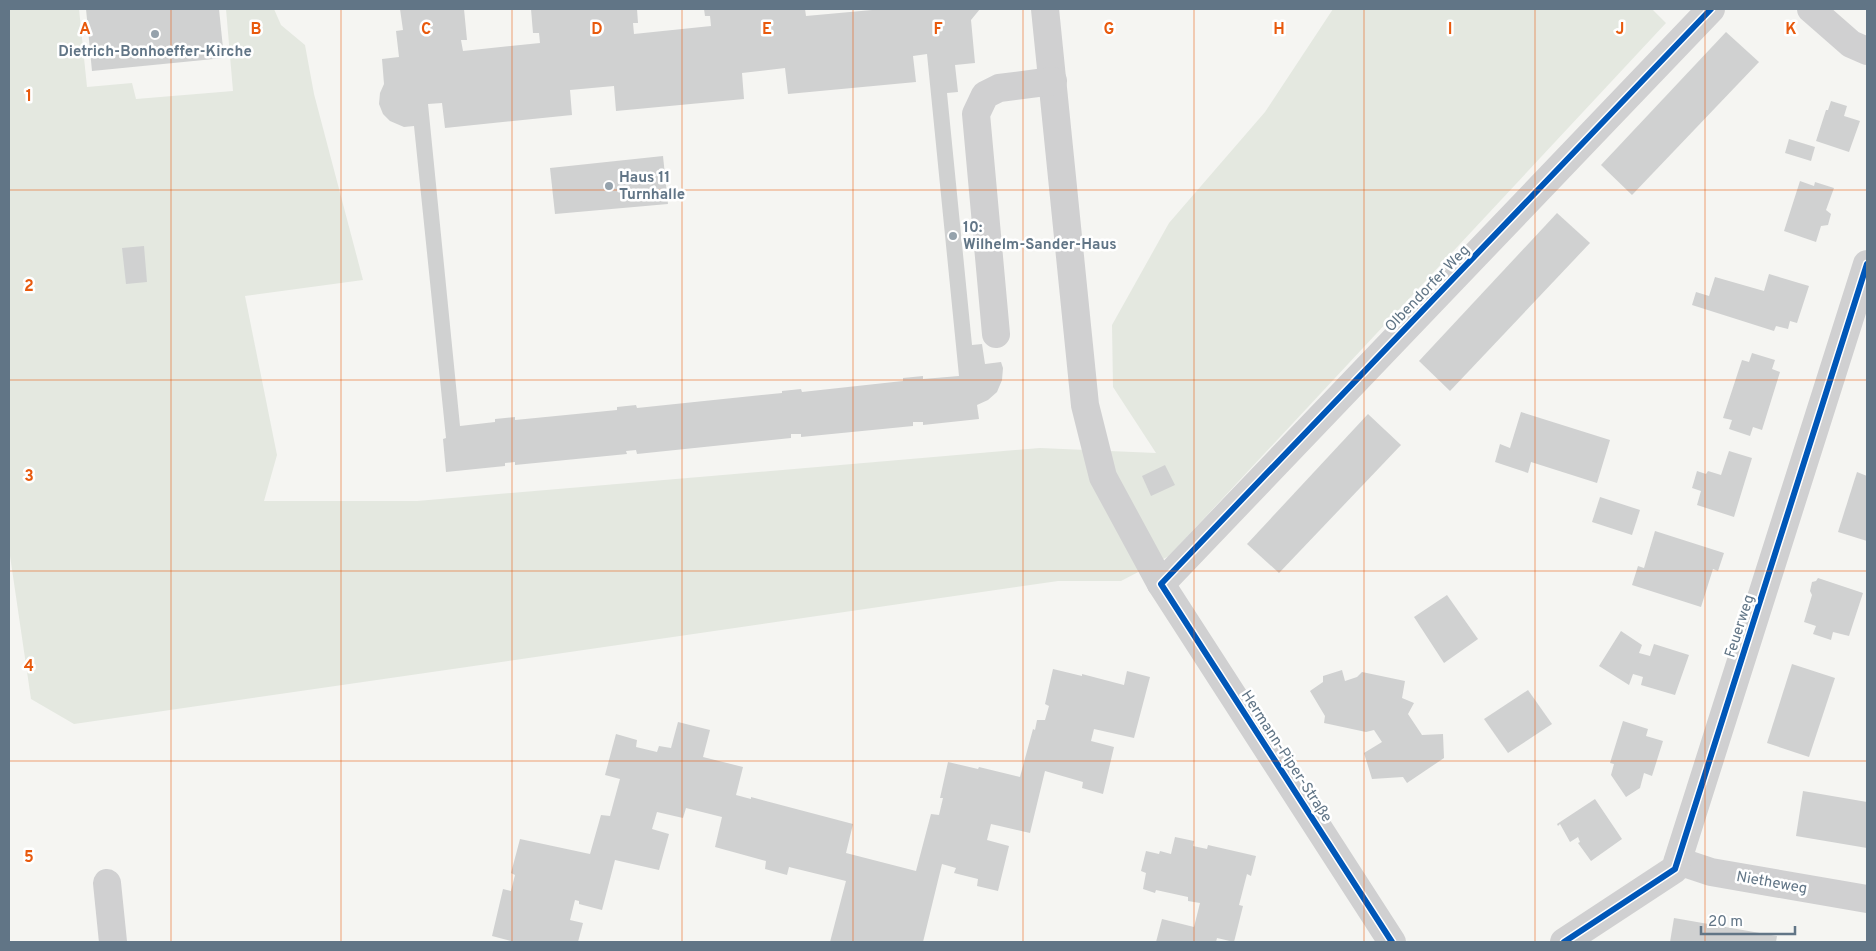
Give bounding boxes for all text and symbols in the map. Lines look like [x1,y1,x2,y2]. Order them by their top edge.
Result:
text: A [79,20,91,40]
text: B [250,20,262,40]
text: C [421,20,431,40]
text: D [591,20,603,40]
text: E [762,20,772,40]
text: F [933,20,943,40]
text: G [1104,20,1114,40]
text: H [1273,20,1285,40]
text: I [1448,20,1452,40]
text: J [1616,20,1624,40]
text: K [1785,20,1797,40]
marker: Dietrich-Bonhoeffer-Kirche [149,28,161,40]
place label: Dietrich-Bonhoeffer-Kirche [58,43,252,62]
text: 1 [26,87,32,107]
place label: Haus 11 Turnhalle [619,169,685,205]
marker: Haus 11 Turnhalle [603,180,615,192]
place label: 10: Wilhelm-Sander-Haus [963,219,1117,255]
marker: 10: Wilhelm-Sander-Haus [947,230,959,242]
street label: Olbendorfer Weg [1382,241,1475,337]
text: 2 [24,277,34,297]
text: 3 [24,467,34,487]
street label: Feuerweg [1721,593,1760,660]
text: 4 [24,657,34,677]
street label: Hermann-Piper-Straße [1236,687,1336,826]
text: 5 [24,848,34,868]
street label: Nietheweg [1735,868,1809,899]
scale bar [1701,904,1795,936]
text: 20 m [1708,913,1743,932]

